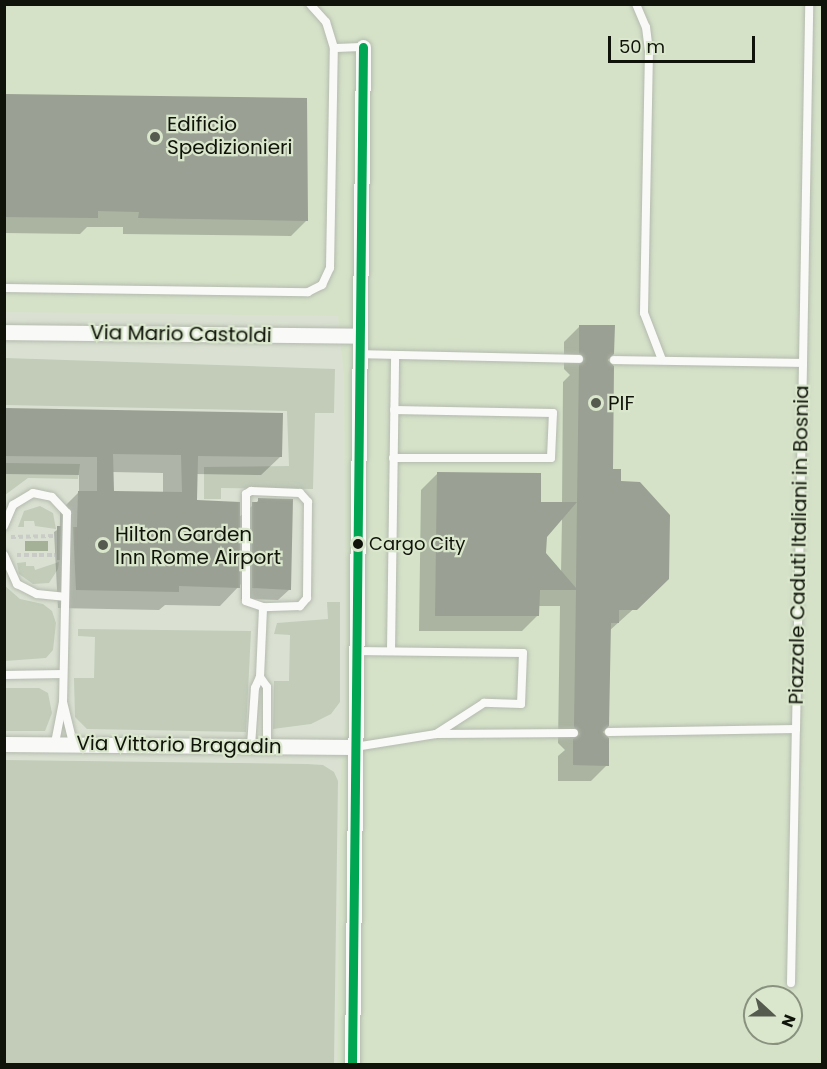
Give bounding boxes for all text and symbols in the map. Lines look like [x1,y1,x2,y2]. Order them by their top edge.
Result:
scale bar [611,24,758,62]
text: 50 m [619,34,665,59]
place label: Edificio Spedizionieri [167,113,292,160]
marker: Edificio Spedizionieri [148,130,162,144]
street label: Via Mario Castoldi [90,320,272,348]
street label: Piazzale Caduti Italiani in Bosnia [784,385,814,705]
place label: PIF [608,391,635,415]
marker: PIF [589,396,603,410]
place label: Hilton Garden Inn Rome Airport [115,522,281,569]
place label: Cargo City [369,533,465,555]
marker: Hilton Garden Inn Rome Airport [96,538,110,552]
marker: Cargo City [352,538,364,550]
street label: Via Vittorio Bragadin [76,731,282,759]
north arrow [743,985,803,1045]
text: N [776,1011,801,1031]

